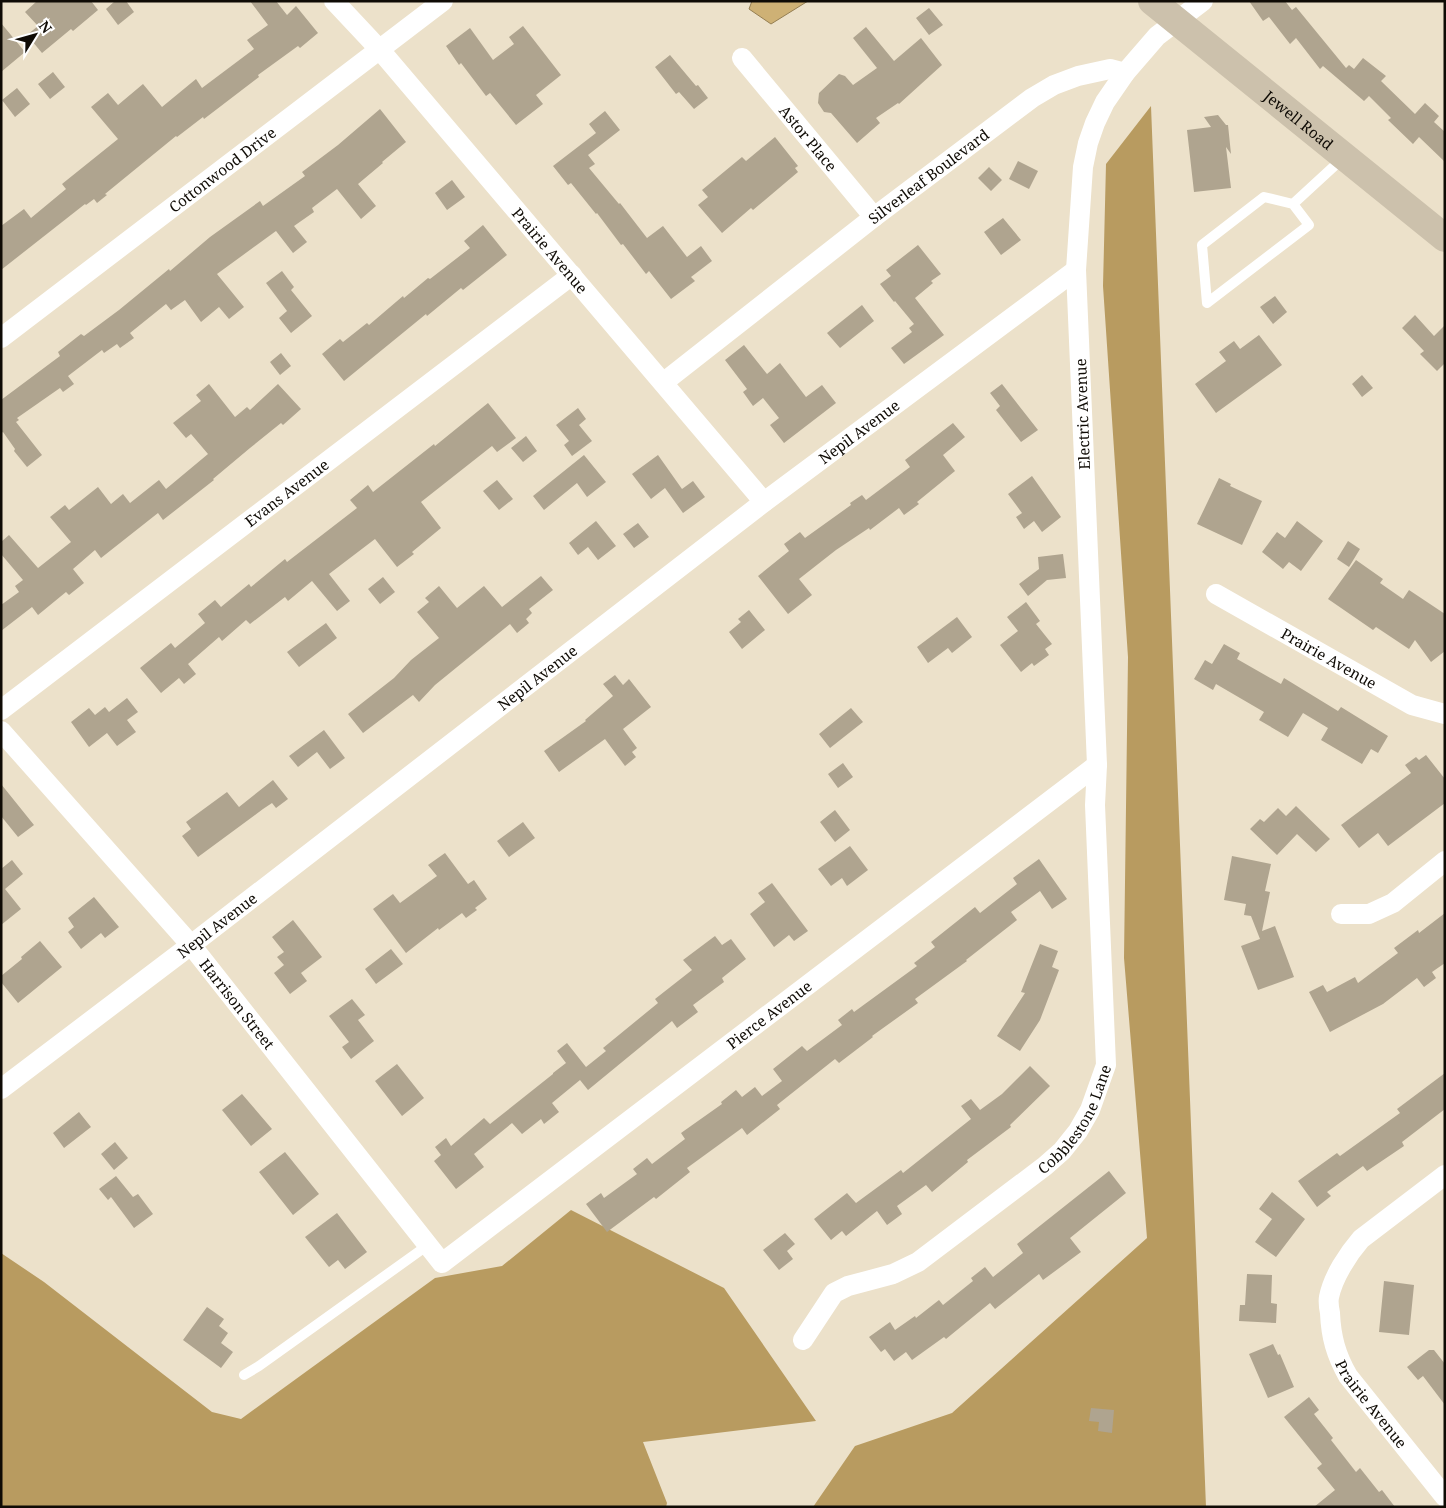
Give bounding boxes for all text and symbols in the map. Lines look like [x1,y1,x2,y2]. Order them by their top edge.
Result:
north arrow [10,10,60,60]
text: N [35,17,57,37]
street label: Jewell Road [1259,85,1338,154]
street label: Astor Place [775,101,842,175]
street label: Cottonwood Drive [164,122,280,217]
street label: Silverleaf Boulevard [864,124,993,228]
street label: Prairie Avenue [508,203,592,297]
street label: Electric Avenue [1070,358,1094,470]
street label: Nepil Avenue [815,395,903,468]
street label: Evans Avenue [241,454,333,531]
street label: Prairie Avenue [1278,623,1380,693]
street label: Nepil Avenue [493,640,581,715]
street label: Nepil Avenue [173,888,261,962]
street label: Harrison Street [195,954,279,1053]
street label: Pierce Avenue [722,976,816,1053]
street label: Cobblestone Lane [1033,1062,1115,1178]
street label: Prairie Avenue [1331,1356,1412,1452]

